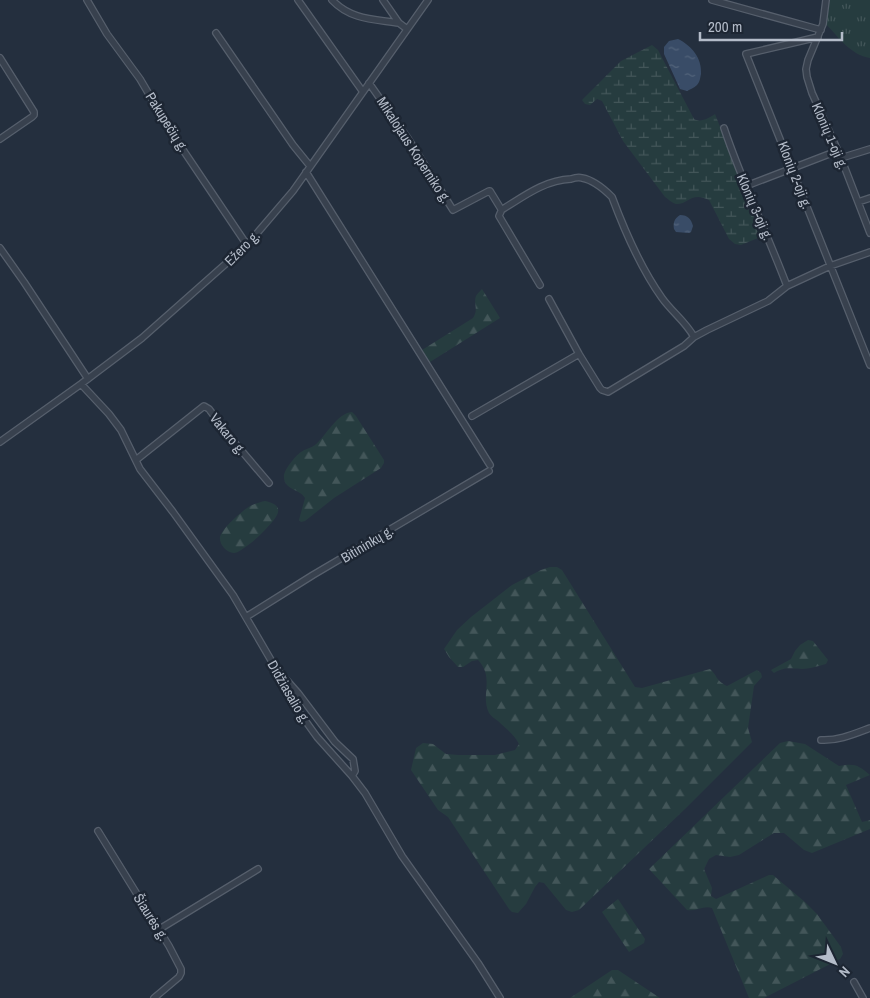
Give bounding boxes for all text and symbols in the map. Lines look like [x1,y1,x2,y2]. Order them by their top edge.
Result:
scale bar [700,10,842,42]
text: 200 m [708,16,742,37]
street label: Pakupečių g. [142,89,192,155]
street label: Mikalojaus Koperniko g. [373,93,455,207]
street label: Klonių 1-oji g. [808,100,852,172]
street label: Klonių 2-oji g. [774,139,816,211]
street label: Klonių 3-oji g. [733,171,777,243]
street label: Ežero g. [221,227,263,269]
street label: Vakaro g. [206,410,250,458]
street label: Bitininkų g. [337,521,397,567]
street label: Didžiasalio g. [264,657,314,727]
street label: Šiaurės g. [129,890,173,944]
north arrow [810,938,860,988]
text: N [835,963,854,981]

